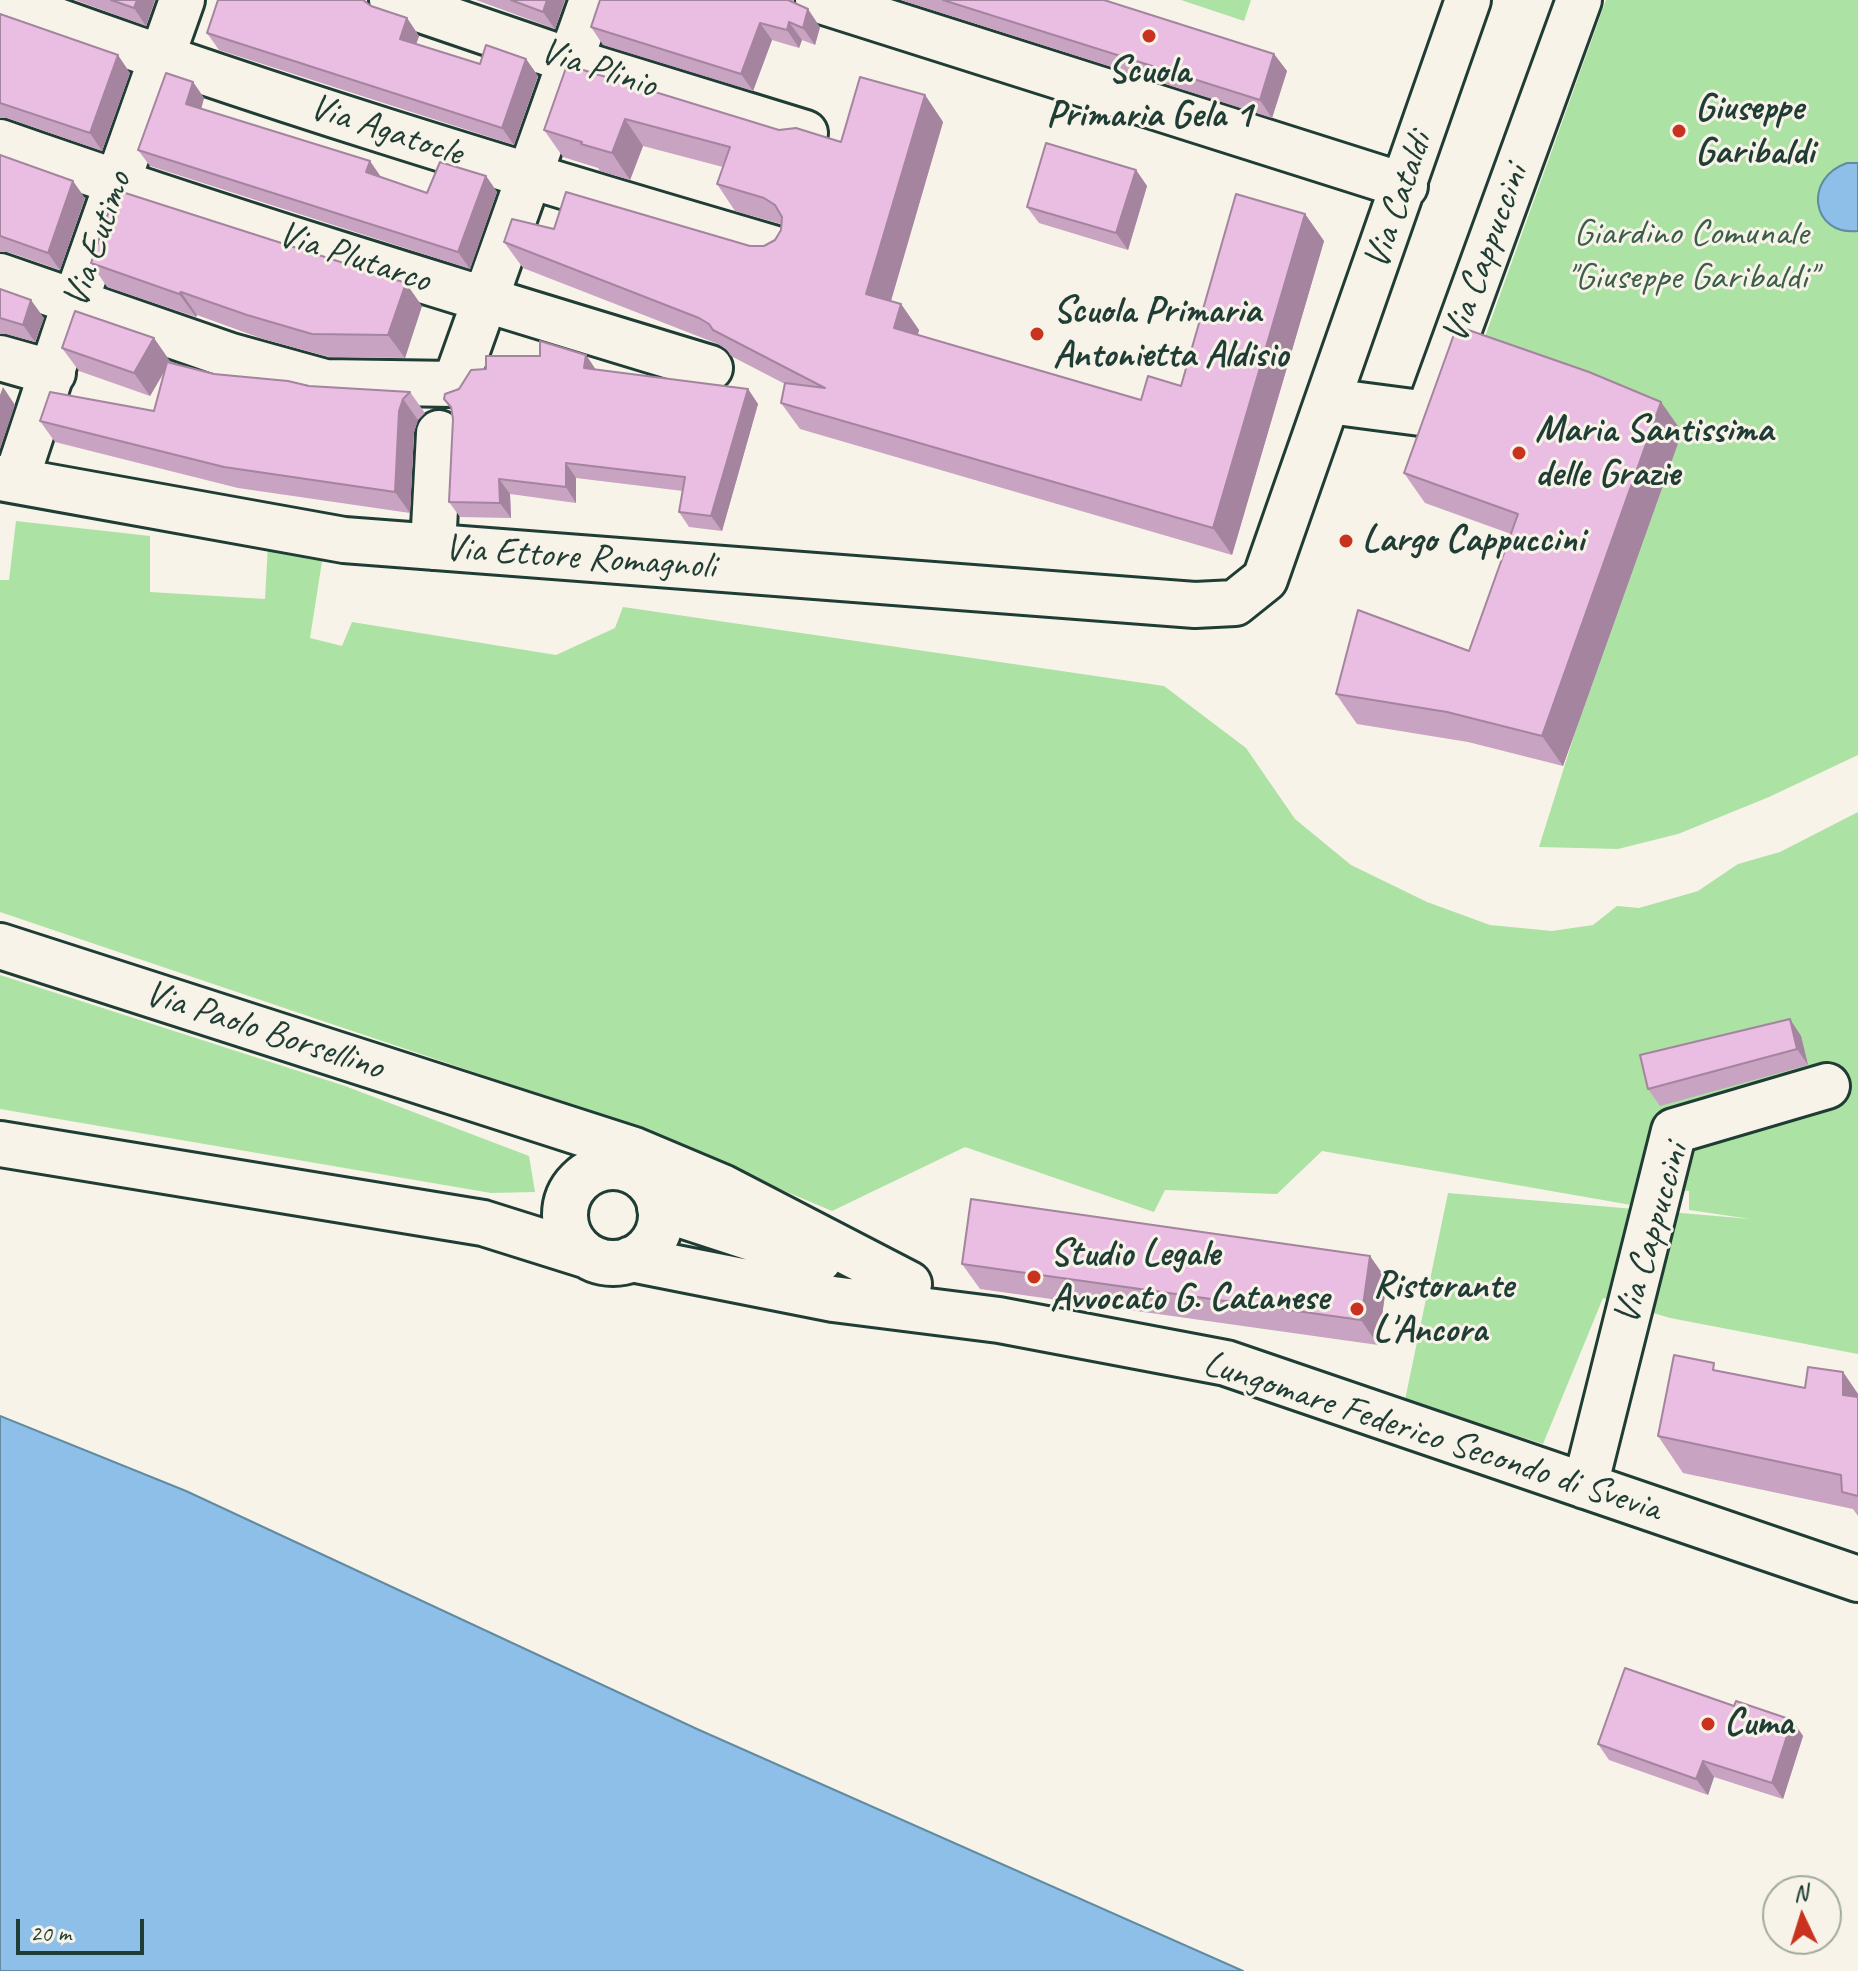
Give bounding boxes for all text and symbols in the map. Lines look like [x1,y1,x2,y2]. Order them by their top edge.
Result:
marker: Scuola Primaria Gela 1 [1140,27,1158,45]
street label: Via Plinio [534,29,662,109]
place label: Scuola Primaria Gela 1 [1046,49,1252,138]
street label: Via Agatocle [304,85,468,177]
place label: Giuseppe Garibaldi [1695,86,1814,176]
marker: Giuseppe Garibaldi [1670,122,1688,140]
street label: Via Cataldi [1354,127,1444,275]
street label: Via Cappuccini [1433,159,1539,349]
street label: Via Eutimo [54,166,142,314]
park label: Giardino Comunale "Giuseppe Garibaldi" [1566,211,1816,300]
street label: Via Plutarco [272,212,436,304]
place label: Scuola Primaria Antonietta Aldisio [1053,289,1288,378]
marker: Scuola Primaria Antonietta Aldisio [1028,325,1046,343]
place label: Maria Santissima delle Grazie [1535,408,1773,498]
marker: Maria Santissima delle Grazie [1510,444,1528,462]
place label: Largo Cappuccini [1362,518,1584,564]
street label: Via Ettore Romagnoli [443,526,717,590]
marker: Largo Cappuccini [1337,532,1355,550]
street label: Via Paolo Borsellino [139,971,389,1091]
street label: Via Cappuccini [1604,1138,1700,1330]
place label: Studio Legale Avvocato G. Catanese [1050,1232,1329,1322]
place label: Ristorante L'Ancora [1373,1264,1513,1354]
marker: Studio Legale Avvocato G. Catanese [1025,1268,1043,1286]
marker: Ristorante L'Ancora [1348,1300,1366,1318]
street label: Lungomare Federico Secondo di Svevia [1198,1341,1666,1533]
place label: Cuma [1724,1701,1793,1747]
marker: Cuma [1699,1715,1717,1733]
north arrow [1762,1875,1842,1955]
text: N [1793,1879,1808,1907]
scale bar [20,1903,148,1953]
text: 20 m [30,1918,71,1948]

